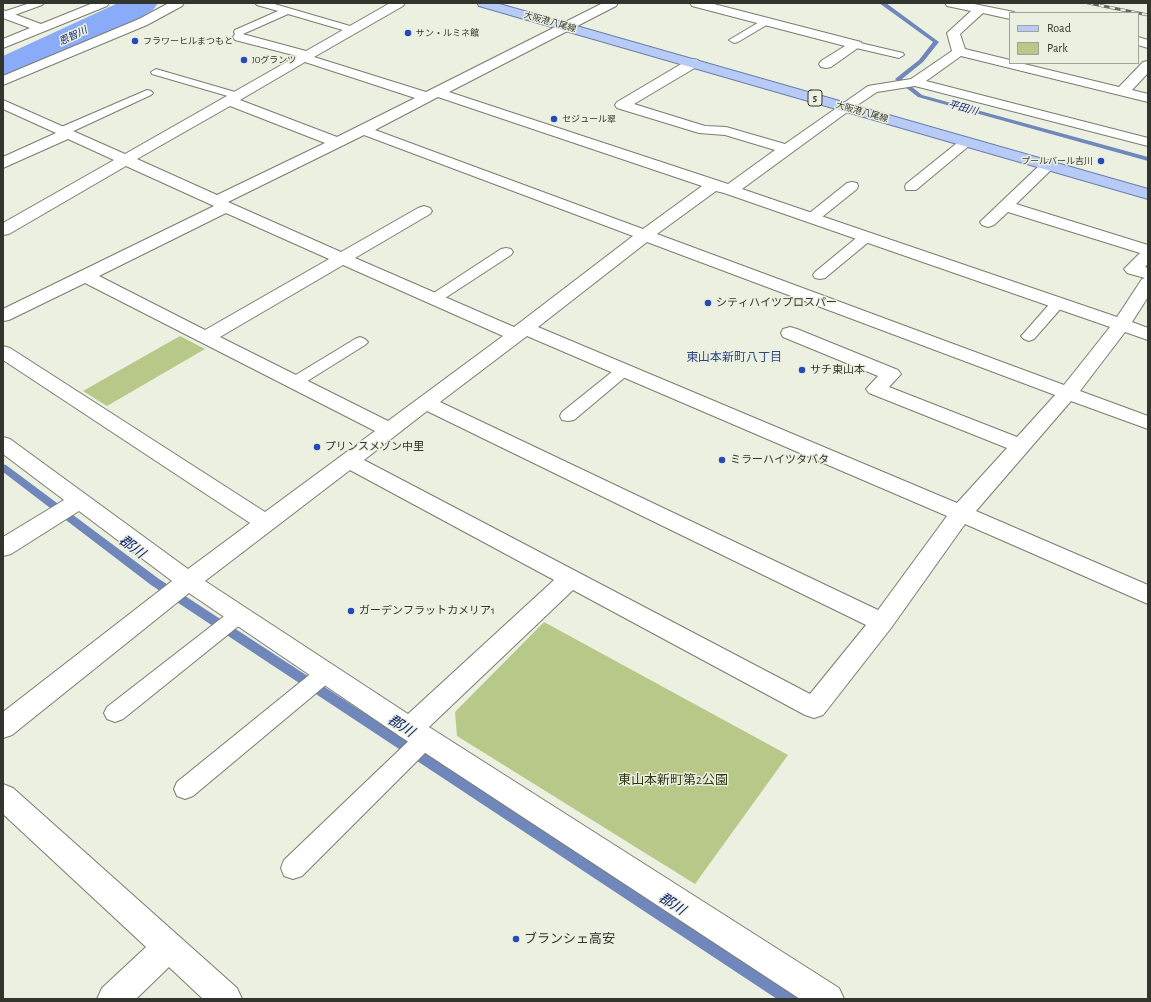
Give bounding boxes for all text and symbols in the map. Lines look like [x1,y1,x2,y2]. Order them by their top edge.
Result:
street label: 大阪港八尾線 [523,9,577,35]
legend [1009,12,1139,64]
text: Road [1047,22,1071,34]
water label: 恩智川 [57,24,89,48]
marker: サン・ルミネ館 [403,28,413,38]
place label: サン・ルミネ館 [416,28,479,38]
marker: フラワーヒルまつもと [130,36,140,46]
place label: フラワーヒルまつもと [143,36,233,46]
text: Park [1047,42,1068,54]
marker: JOグランツ [239,55,249,65]
place label: JOグランツ [252,55,296,65]
road number: 5 [808,90,822,106]
water label: 平田川 [947,98,979,118]
street label: 大阪港八尾線 [835,99,889,125]
marker: セジュール翠 [549,114,559,124]
place label: セジュール翠 [562,114,616,124]
place label: プールバール吉川 [1021,156,1093,166]
marker: プールバール吉川 [1096,156,1106,166]
place label: シティハイツプロスパー [716,296,837,310]
marker: シティハイツプロスパー [703,298,713,308]
district label: 東山本新町八丁目 [686,350,782,364]
place label: サチ東山本 [810,363,865,377]
marker: サチ東山本 [797,365,807,375]
place label: プリンスメゾン中里 [325,440,424,454]
marker: プリンスメゾン中里 [312,442,322,452]
place label: ミラーハイツタバタ [730,453,829,467]
marker: ミラーハイツタバタ [717,455,727,465]
water label: 郡川 [116,532,148,562]
place label: ガーデンフラットカメリア1 [359,604,495,618]
marker: ガーデンフラットカメリア1 [346,606,356,616]
water label: 郡川 [385,711,417,741]
park label: 東山本新町第2公園 [618,772,728,788]
water label: 郡川 [656,889,688,919]
place label: ブランシェ高安 [524,931,615,947]
marker: ブランシェ高安 [511,934,521,944]

